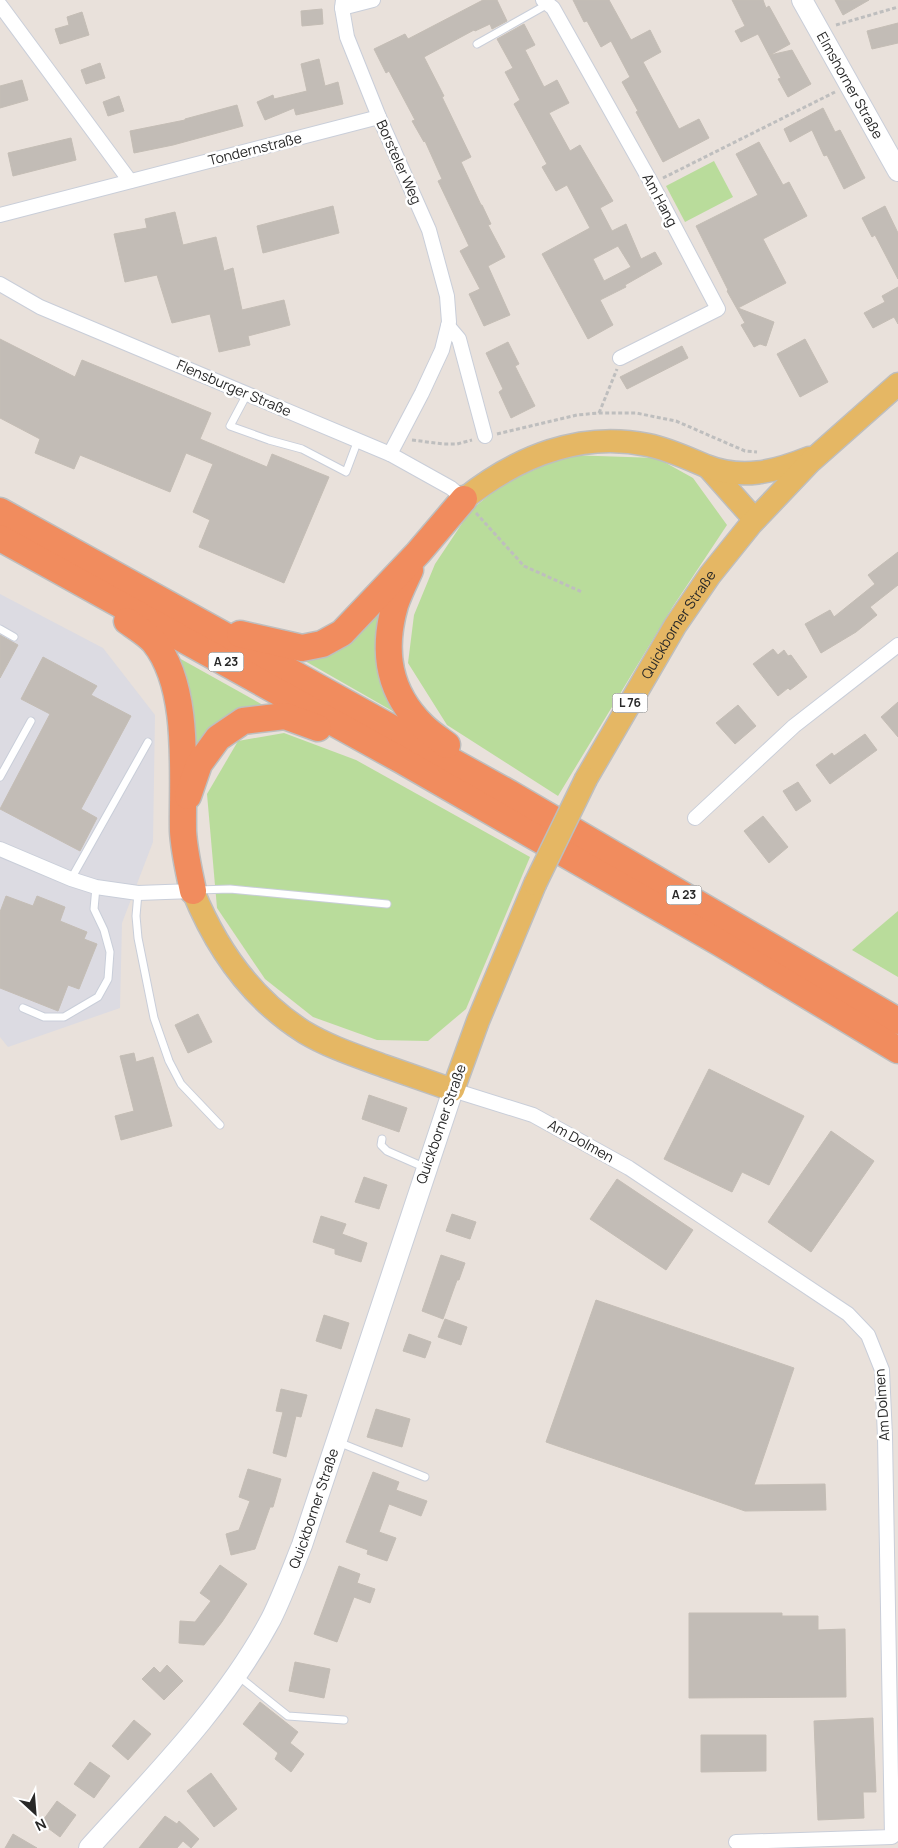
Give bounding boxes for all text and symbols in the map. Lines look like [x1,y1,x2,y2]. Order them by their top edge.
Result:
street label: Elmshorner Straße [813,28,888,142]
street label: Borsteler Weg [372,117,427,207]
street label: Tondernstraße [206,128,304,169]
street label: Am Hang [639,170,682,230]
street label: Flensburger Straße [174,355,295,420]
street label: Quickborner Straße [636,566,720,682]
road number: A 23 [208,652,244,672]
road number: L 76 [612,694,648,712]
road number: A 23 [666,886,702,904]
street label: Quickborner Straße [411,1061,470,1186]
street label: Am Dolmen [545,1115,618,1166]
street label: Am Dolmen [869,1368,894,1442]
street label: Quickborner Straße [284,1446,342,1571]
north arrow [10,1788,60,1838]
text: N [32,1814,50,1836]

